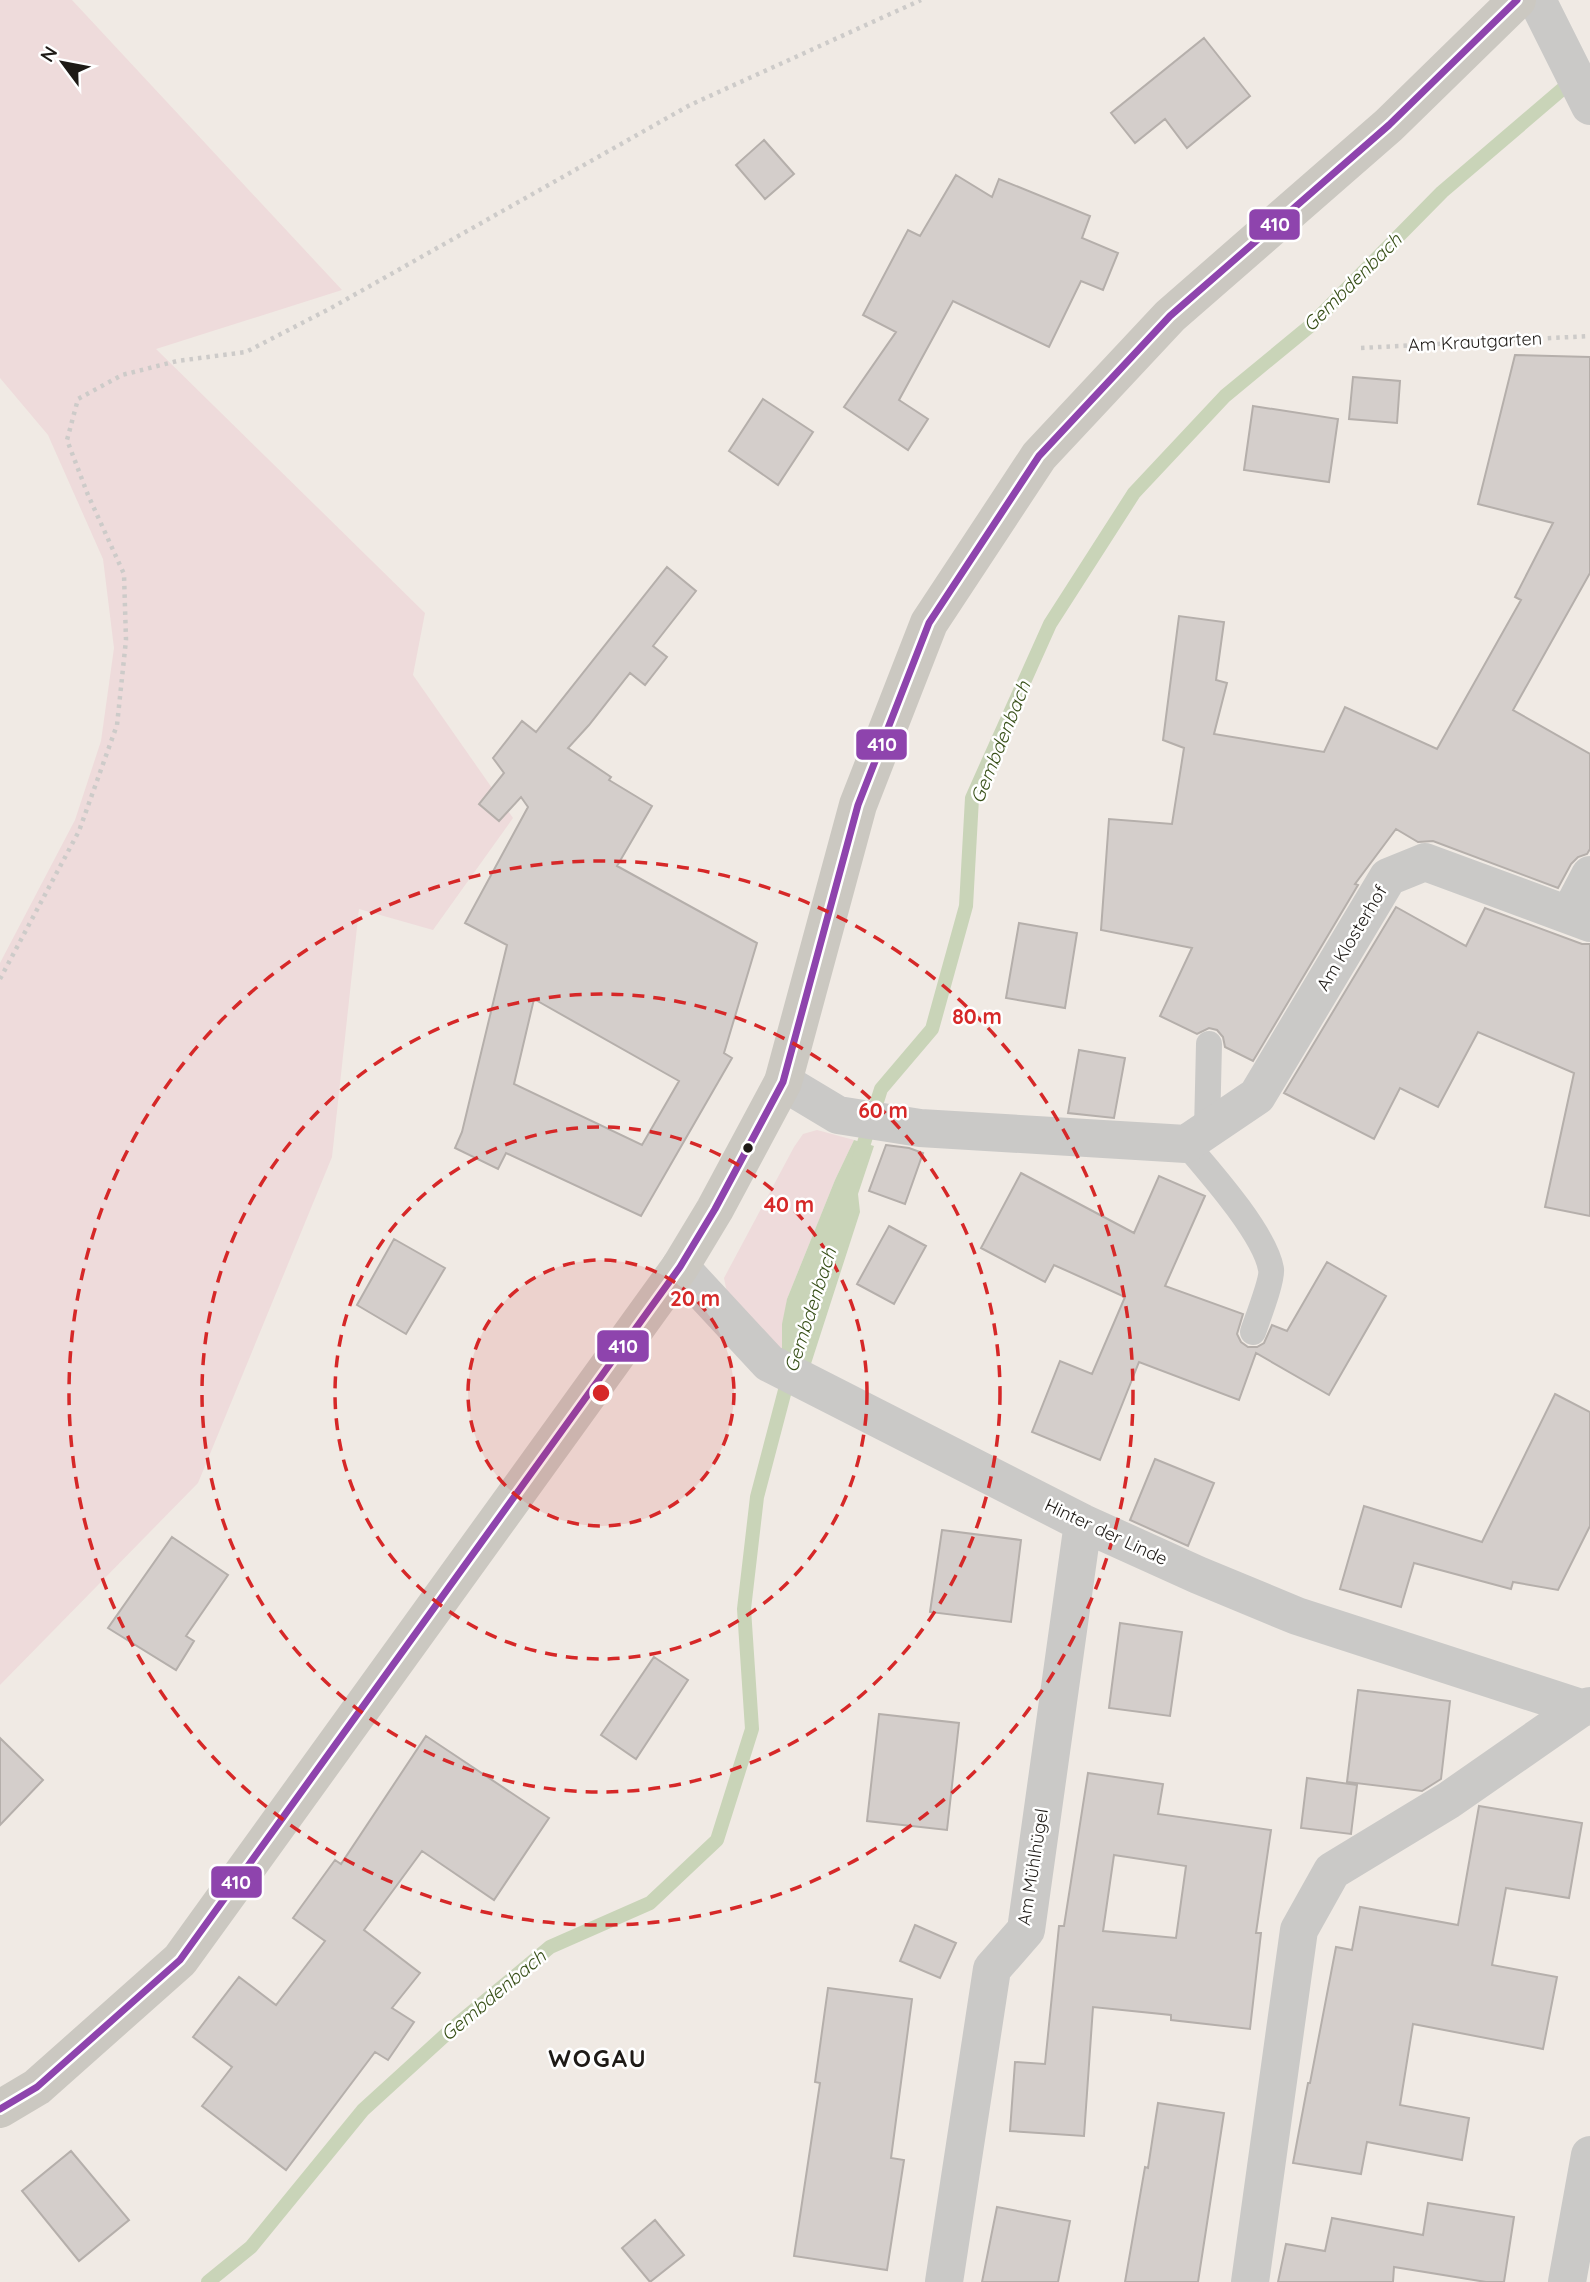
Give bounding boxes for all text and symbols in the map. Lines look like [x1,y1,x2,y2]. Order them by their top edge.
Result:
north arrow [28,28,98,98]
text: N [35,42,62,66]
line badge: 410 [1248,208,1301,241]
text: 410 [1260,212,1290,236]
water label: Gembdenbach [1298,227,1407,336]
street label: Am Krautgarten [1407,327,1543,356]
water label: Gembdenbach [965,676,1036,807]
line badge: 410 [855,728,908,761]
text: 410 [867,732,897,756]
street label: Am Klosterhof [1311,880,1392,995]
text: 80 m [952,1003,1002,1029]
text: 60 m [858,1097,908,1123]
unlabelled marker [741,1141,755,1155]
text: 40 m [764,1191,814,1217]
water label: Gembdenbach [779,1243,842,1375]
text: 20 m [670,1285,720,1311]
line badge: 410 [596,1329,650,1363]
text: 410 [608,1334,638,1358]
centre of rings [589,1381,613,1405]
street label: Hinter der Linde [1041,1493,1171,1570]
street label: Am Mühlhügel [1012,1807,1053,1927]
line badge: 410 [210,1865,263,1899]
text: 410 [221,1870,251,1894]
water label: Gembdenbach [436,1943,551,2046]
district label: WOGAU [548,2043,648,2073]

